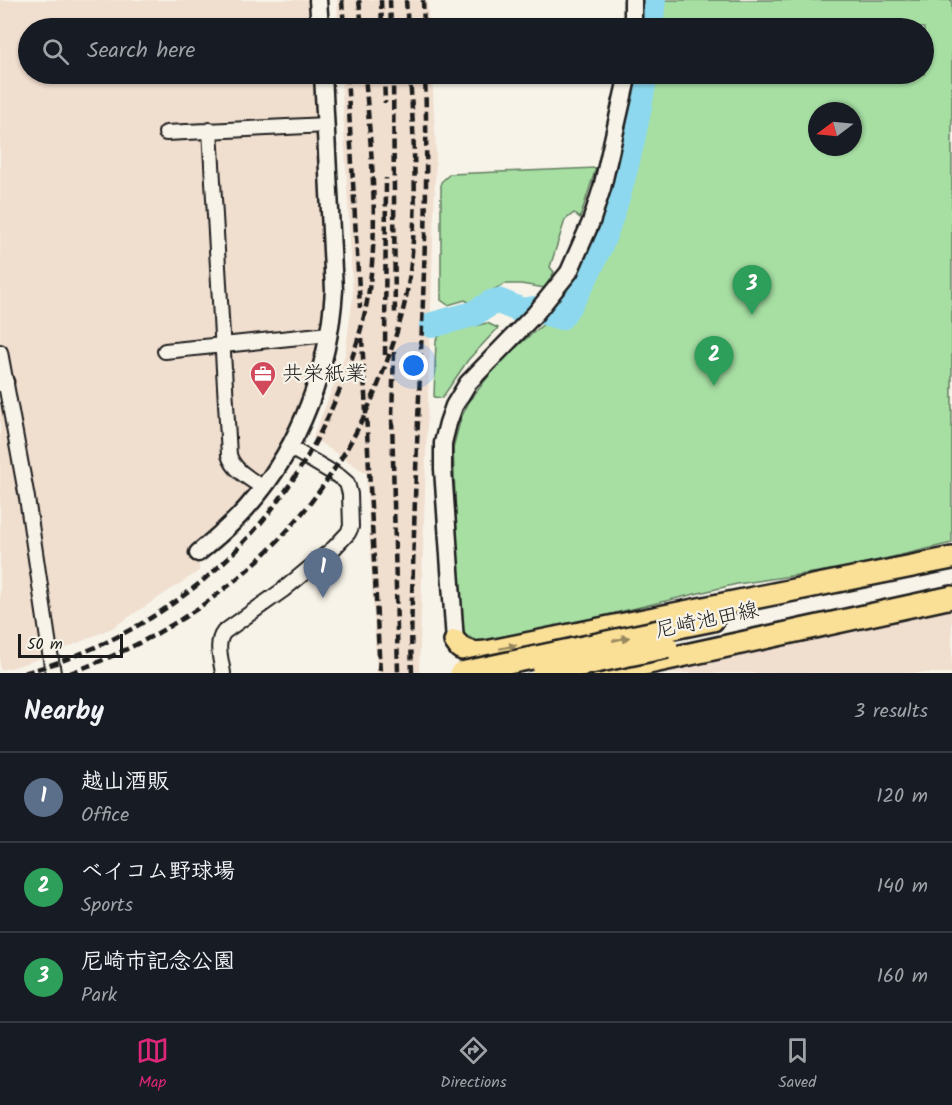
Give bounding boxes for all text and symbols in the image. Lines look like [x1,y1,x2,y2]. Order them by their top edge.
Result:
search box [18,18,934,84]
text: Search here [87,34,195,69]
icon: search [39,35,72,68]
north arrow [808,102,862,156]
pin: 3 [732,266,771,315]
pin: 2 [694,336,734,386]
your location [399,351,428,380]
place label: 共栄紙業 [282,358,366,391]
office icon: 共栄紙業 [248,359,278,397]
pin: 1 [304,548,342,598]
street label: 尼崎池田線 [652,594,762,648]
scale bar [18,631,123,658]
text: 50 m [27,632,63,657]
one-way arrow [612,634,631,644]
one-way arrow [499,642,518,651]
text: Nearby [24,691,104,733]
text: 3 results [854,696,928,728]
text: 越山酒販 [81,765,169,800]
text: 1 [40,781,47,813]
text: 120 m [876,781,928,813]
text: Office [81,800,129,832]
text: ベイコム野球場 [81,855,235,890]
text: 2 [38,871,49,903]
text: 140 m [877,871,928,903]
text: Sports [81,890,133,922]
text: 尼崎市記念公園 [81,945,235,980]
text: 3 [38,961,49,993]
text: 160 m [877,961,928,993]
text: Park [81,980,117,1012]
tab: Map [136,1034,169,1095]
tab: Directions [440,1034,507,1095]
tab: Saved [778,1034,816,1095]

